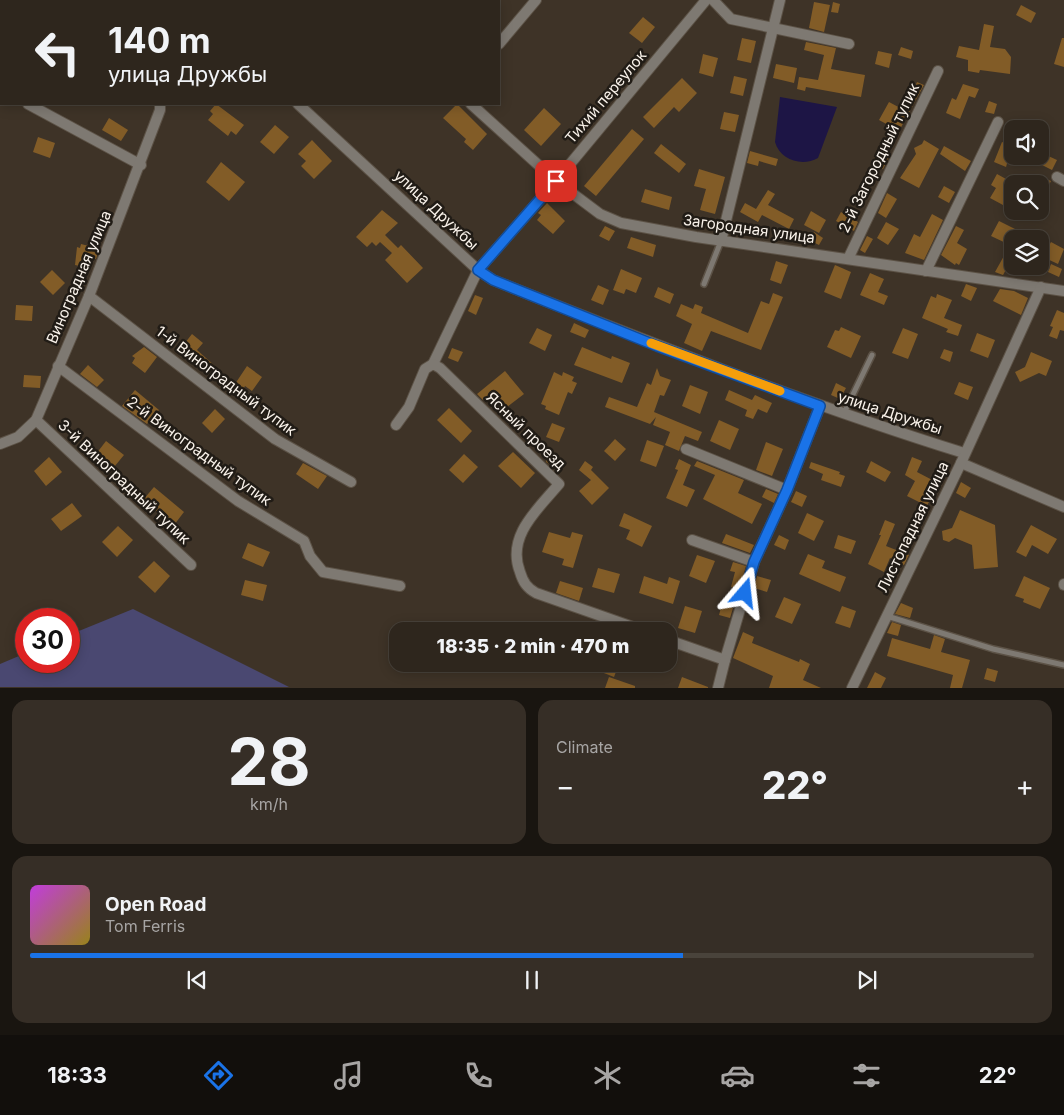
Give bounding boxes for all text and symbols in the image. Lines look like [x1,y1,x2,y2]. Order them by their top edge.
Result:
text: 140 m [108,19,211,61]
icon: left [25,20,90,85]
street label: Тихий переулок [561,46,650,147]
text: улица Дружбы [108,61,267,87]
street label: 2-й Загородный тупик [834,80,923,236]
map controls [1004,120,1049,275]
button: sound [1004,120,1049,165]
pin [535,160,577,202]
street label: улица Дружбы [390,166,483,254]
icon: arrive [542,167,570,195]
button: search [1004,175,1049,220]
street label: Виноградная улица [42,207,115,346]
street label: Загородная улица [682,210,816,247]
button: layers [1004,230,1049,275]
street label: 1-й Виноградный тупик [152,322,300,440]
street label: улица Дружбы [836,387,945,438]
street label: Ясный проезд [482,388,570,474]
street label: 2-й Виноградный тупик [123,392,275,509]
street label: 3-й Виноградный тупик [54,415,195,548]
street label: Листопадная улица [873,458,953,595]
position arrow [718,566,770,618]
speed limit sign: 30 [15,608,80,673]
text: 18:35 · 2 min · 470 m [437,635,629,658]
text: 28 [227,722,311,801]
text: Climate [556,737,613,757]
text: 22° [762,762,828,808]
text: − [556,769,575,803]
text: + [1015,769,1034,803]
text: km/h [250,794,288,814]
text: Open Road [105,893,206,916]
text: Tom Ferris [105,916,185,936]
icon: previous [183,966,211,994]
icon: pause [518,966,546,994]
icon: next [853,966,881,994]
icon: directions [201,1058,236,1093]
icon: music [331,1058,366,1093]
icon: phone [461,1058,496,1093]
icon: climate [590,1058,625,1093]
icon: car [720,1058,755,1093]
icon: filters [849,1058,884,1093]
text: 18:33 [47,1062,107,1088]
text: 22° [979,1062,1017,1088]

